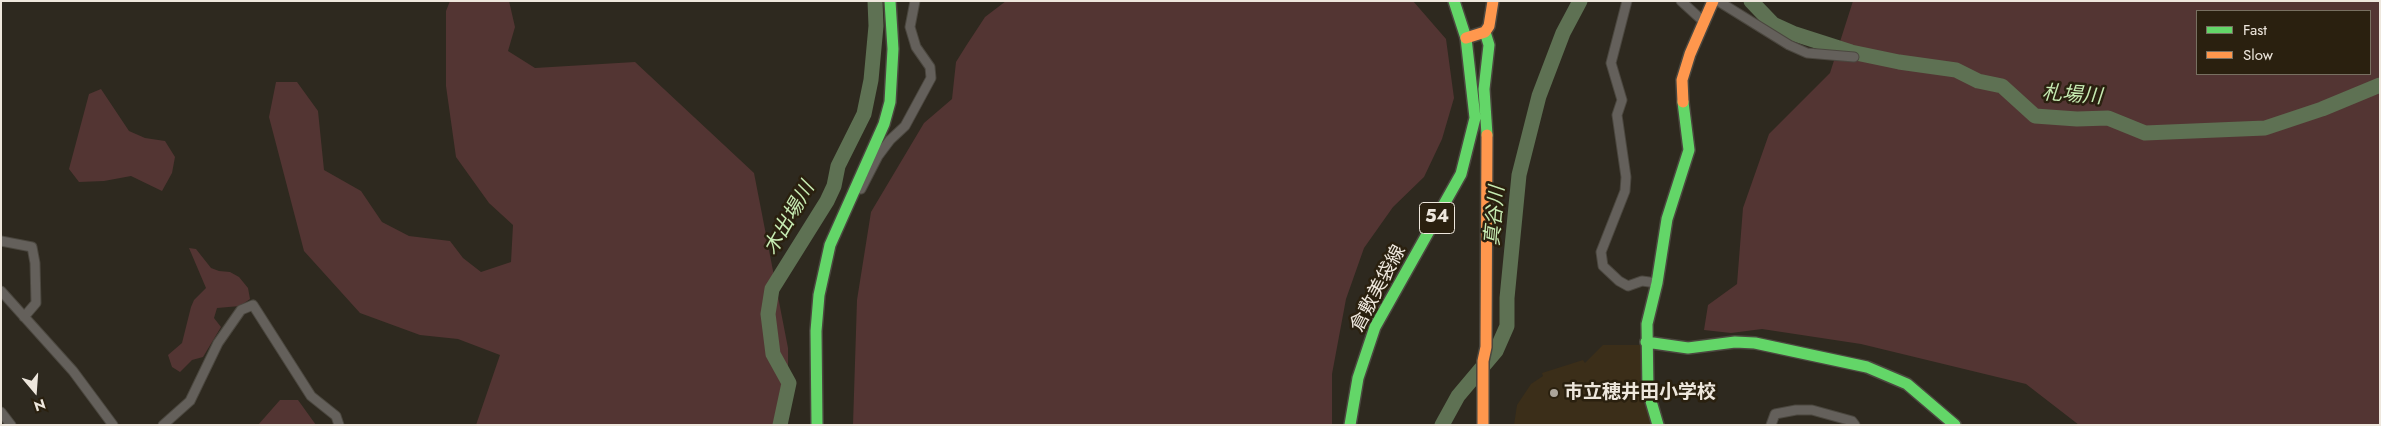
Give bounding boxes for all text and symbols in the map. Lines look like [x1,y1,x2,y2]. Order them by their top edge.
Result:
legend [2196,10,2371,75]
text: Fast [2243,19,2267,41]
text: Slow [2243,44,2273,66]
water label: 札場川 [2041,82,2103,110]
water label: 木出場川 [760,178,820,260]
water label: 真谷川 [1481,185,1511,247]
road number: 54 [1420,202,1454,234]
street label: 倉敷美袋線 [1347,242,1411,336]
north arrow [10,366,60,416]
place label: 市立穂井田小学校 [1564,382,1716,404]
marker: 市立穂井田小学校 [1548,387,1560,399]
text: N [31,394,48,416]

